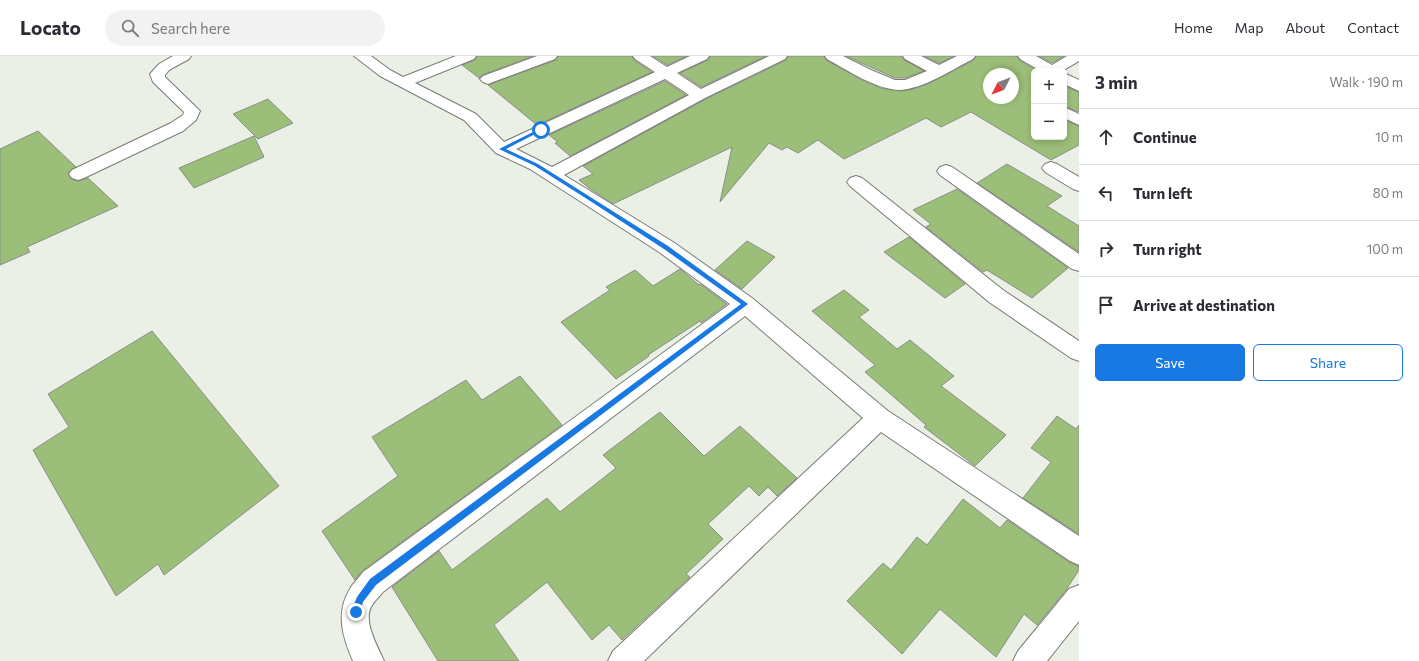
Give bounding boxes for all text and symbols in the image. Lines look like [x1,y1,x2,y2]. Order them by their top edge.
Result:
search box [105,10,385,46]
text: Locato [20,16,81,39]
icon: search [119,17,141,39]
text: Search here [151,19,230,37]
text: Home [1174,19,1213,36]
text: Map [1235,19,1263,36]
text: About [1285,19,1325,36]
text: Contact [1347,19,1399,36]
north arrow [983,68,1019,104]
map controls [1031,68,1067,140]
button: + [1031,68,1067,104]
text: 3 min [1095,72,1138,93]
text: Walk · 190 m [1329,74,1403,90]
button: − [1031,104,1067,140]
route start [532,121,550,139]
icon: ahead [1095,126,1117,148]
text: Continue [1133,128,1197,146]
text: 10 m [1375,129,1403,145]
icon: left [1095,182,1117,204]
text: Turn left [1133,184,1192,202]
text: 80 m [1373,185,1403,201]
icon: right [1095,238,1117,260]
text: Turn right [1133,240,1202,258]
text: 100 m [1367,241,1403,257]
icon: arrive [1095,294,1117,316]
text: Arrive at destination [1133,296,1275,314]
button: Save [1095,344,1245,381]
button: Share [1253,344,1403,381]
route end [347,603,365,621]

